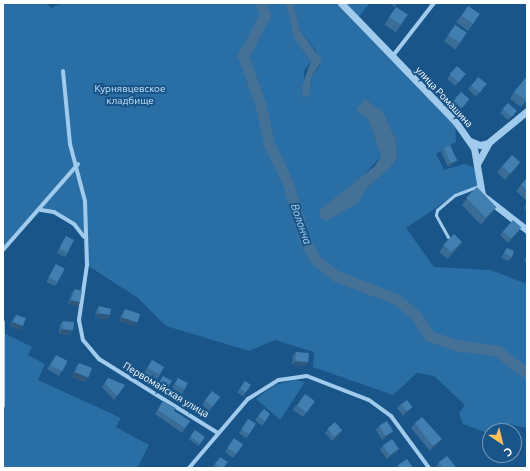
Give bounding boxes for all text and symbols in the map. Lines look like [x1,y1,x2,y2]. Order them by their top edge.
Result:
street label: улица Ромашина [413,64,475,130]
park label: Курнявцевское кладбище [95,82,165,106]
water label: Волонча [288,202,314,246]
street label: Первомайская улица [121,360,211,420]
north arrow [482,423,522,463]
text: С [502,445,515,459]

